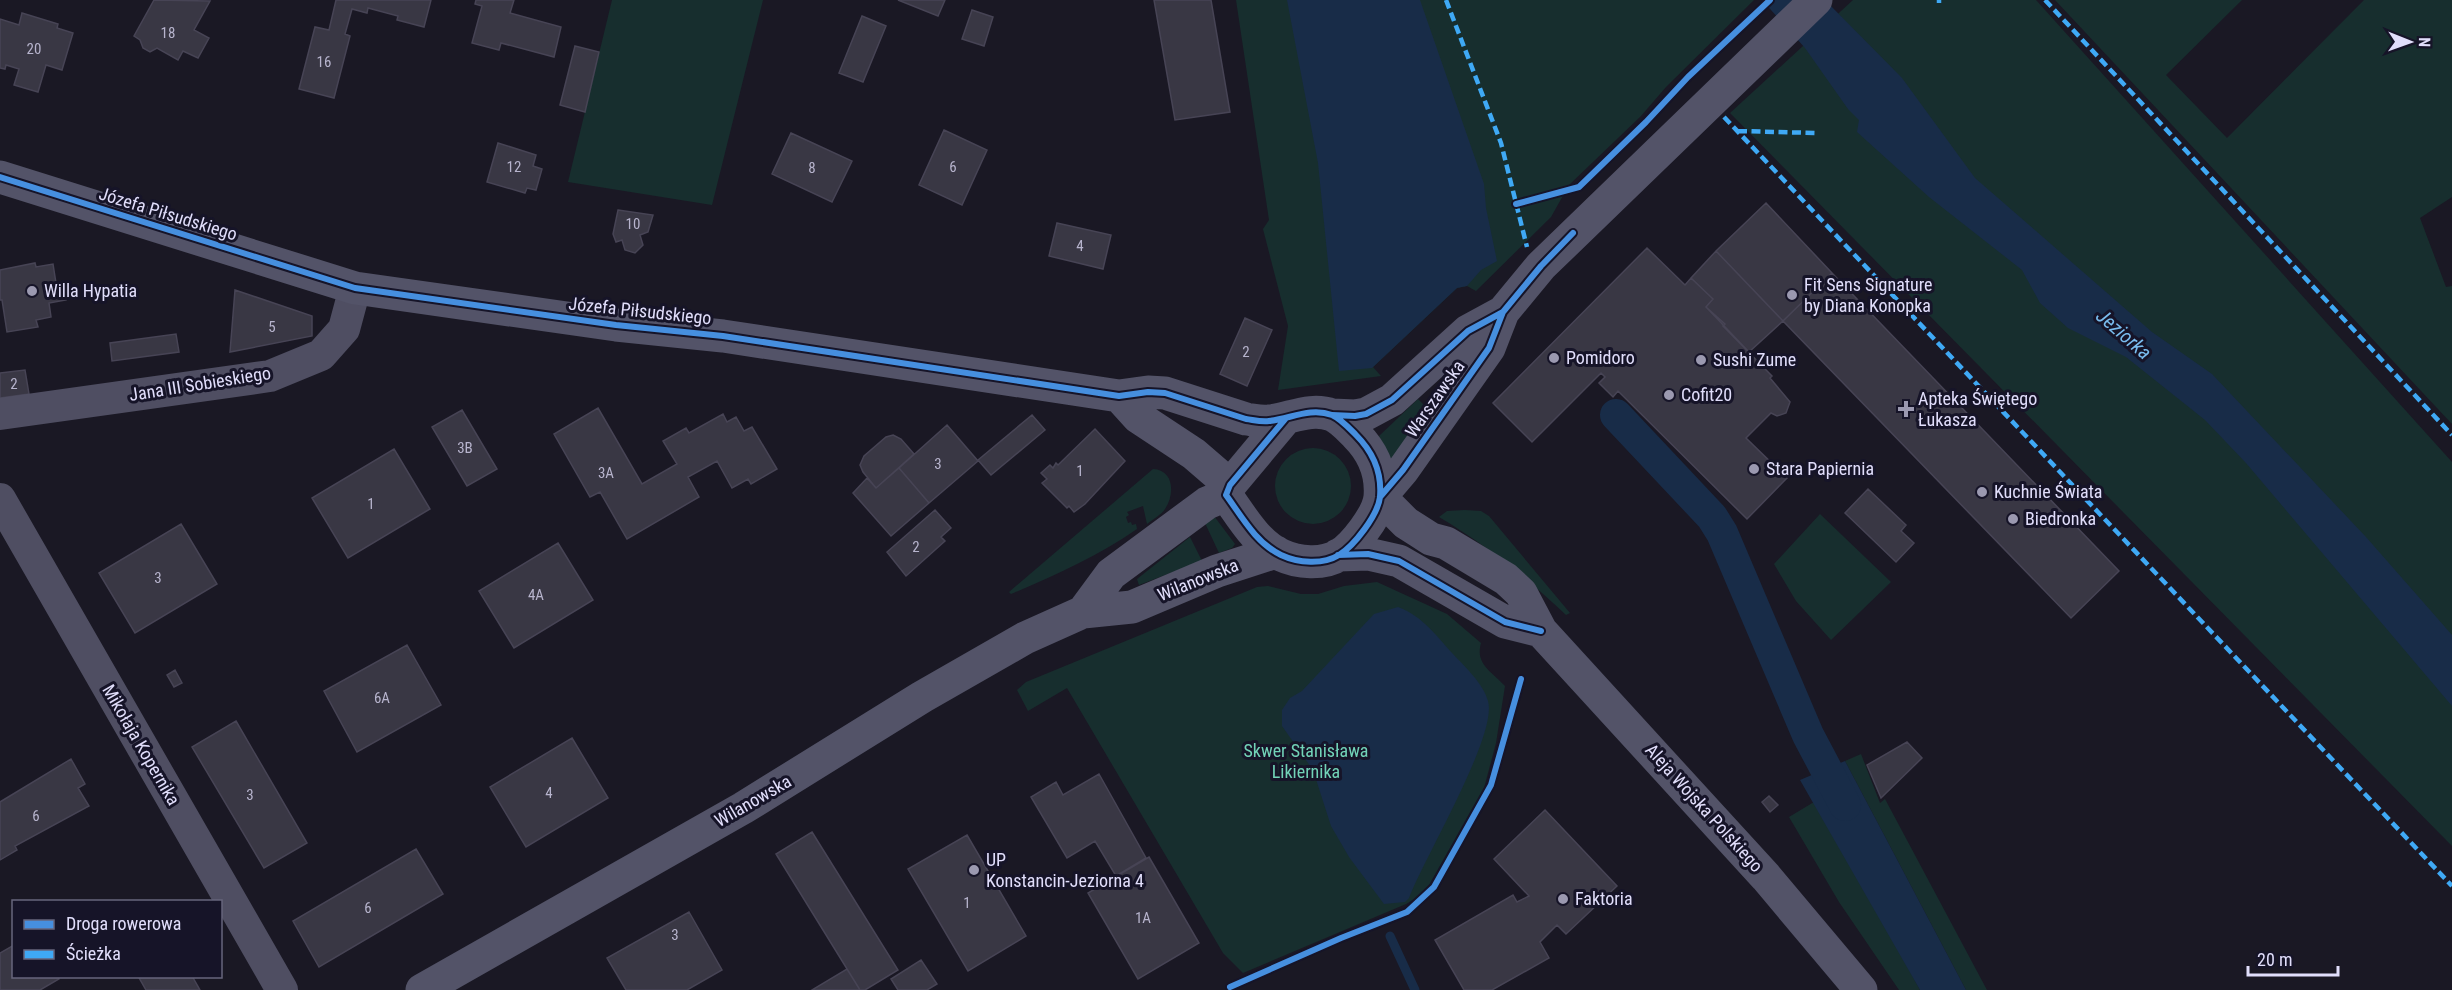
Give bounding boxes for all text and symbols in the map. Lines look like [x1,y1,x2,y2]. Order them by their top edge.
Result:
north arrow [2380,12,2440,72]
house number: 18 [161,24,175,42]
text: N [2415,37,2434,47]
house number: 20 [27,40,41,58]
house number: 16 [317,53,331,71]
house number: 12 [507,158,521,176]
house number: 6 [949,158,957,176]
house number: 8 [808,159,816,177]
street label: Józefa Piłsudskiego [96,183,240,245]
house number: 10 [626,215,640,233]
house number: 4 [1076,237,1084,255]
place label: Fit Sens Signature by Diana Konopka [1804,274,1933,316]
place label: Willa Hypatia [44,280,137,301]
marker: Willa Hypatia [25,284,39,298]
marker: Fit Sens Signature by Diana Konopka [1785,288,1799,302]
street label: Józefa Piłsudskiego [568,293,713,328]
water label: Jeziorka [2092,304,2156,364]
house number: 5 [268,318,276,336]
house number: 2 [1242,343,1250,361]
place label: Pomidoro [1566,347,1635,368]
place label: Sushi Zume [1713,349,1796,370]
marker: Pomidoro [1547,351,1561,365]
marker: Sushi Zume [1694,353,1708,367]
street label: Warszawska [1400,356,1469,441]
street label: Jana III Sobieskiego [128,362,272,405]
house number: 2 [10,375,18,393]
place label: Cofit20 [1681,384,1732,405]
marker: Cofit20 [1662,388,1676,402]
place label: Apteka Świętego Łukasza [1918,388,2037,430]
marker: Apteka Świętego Łukasza [1899,402,1913,416]
house number: 3B [457,439,473,457]
house number: 3 [934,455,942,473]
place label: Stara Papiernia [1766,458,1874,479]
house number: 1 [1076,462,1084,480]
marker: Stara Papiernia [1747,462,1761,476]
house number: 3A [598,464,614,482]
place label: Kuchnie Świata [1994,481,2102,502]
marker: Kuchnie Świata [1975,485,1989,499]
house number: 1 [367,495,375,513]
place label: Biedronka [2025,508,2096,529]
marker: Biedronka [2006,512,2020,526]
house number: 2 [912,538,920,556]
street label: Wilanowska [1154,554,1241,605]
house number: 3 [154,569,162,587]
house number: 4A [528,586,544,604]
street label: Mikołaja Kopernika [98,681,184,809]
house number: 6A [374,689,390,707]
street label: Aleja Wojska Polskiego [1641,739,1767,876]
park label: Skwer Stanisława Likiernika [1244,740,1369,782]
street label: Wilanowska [711,770,795,831]
house number: 4 [545,784,553,802]
house number: 3 [246,786,254,804]
house number: 6 [32,807,40,825]
place label: UP Konstancin-Jeziorna 4 [986,849,1144,891]
marker: UP Konstancin-Jeziorna 4 [967,863,981,877]
place label: Faktoria [1575,888,1633,909]
marker: Faktoria [1556,892,1570,906]
house number: 1 [963,894,971,912]
house number: 6 [364,899,372,917]
legend [12,900,222,978]
house number: 1A [1135,909,1151,927]
text: Droga rowerowa [66,913,181,934]
house number: 3 [671,926,679,944]
scale bar [2248,939,2338,977]
text: Ścieżka [66,943,121,964]
text: 20 m [2257,949,2292,970]

